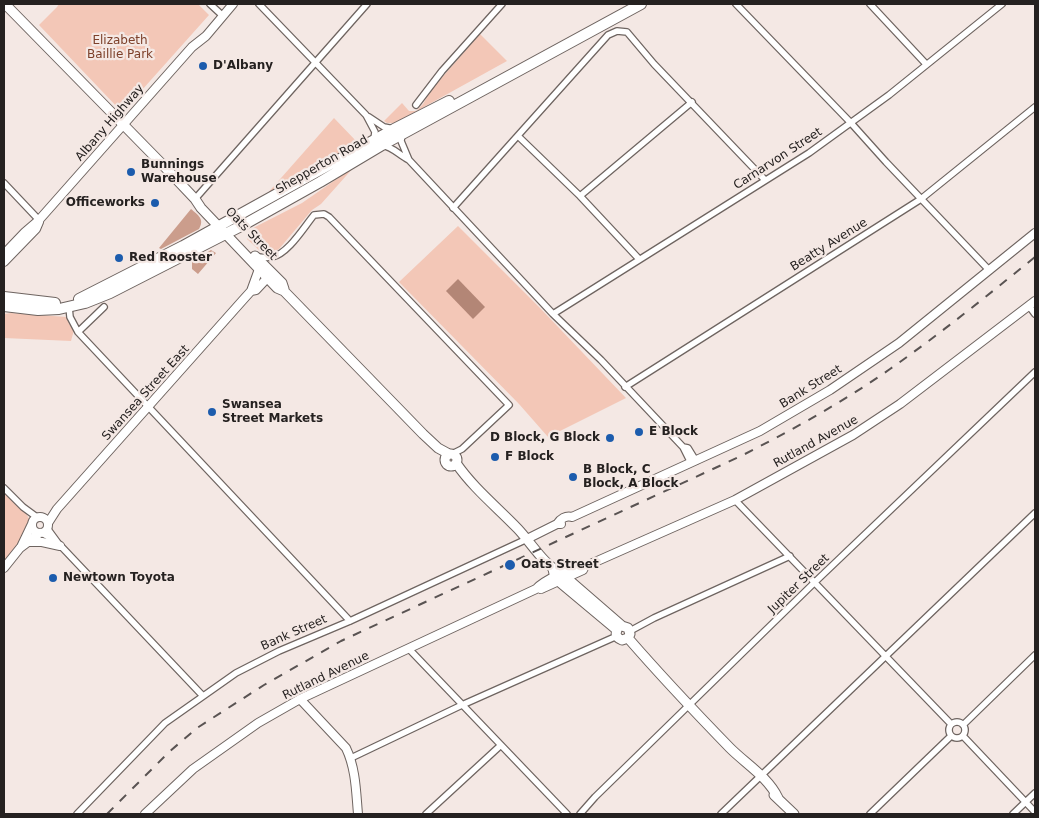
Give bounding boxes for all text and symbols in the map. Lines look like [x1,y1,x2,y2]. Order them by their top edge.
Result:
park label: Elizabeth Baillie Park [87,34,153,62]
place label: D'Albany [213,59,273,73]
marker: D'Albany [197,60,209,72]
street label: Albany Highway [73,82,147,164]
street label: Carnarvon Street [731,125,825,193]
street label: Shepperton Road [273,133,371,197]
place label: Bunnings Warehouse [141,158,217,186]
marker: Bunnings Warehouse [125,166,137,178]
place label: Officeworks [66,196,145,210]
marker: Officeworks [149,197,161,209]
street label: Oats Street [222,205,280,263]
street label: Beatty Avenue [788,216,870,274]
place label: Red Rooster [129,251,212,265]
marker: Red Rooster [113,252,125,264]
street label: Swansea Street East [99,342,193,444]
street label: Bank Street [777,362,845,412]
place label: Swansea Street Markets [222,398,323,426]
marker: Swansea Street Markets [206,406,218,418]
street label: Rutland Avenue [771,413,861,471]
place label: E Block [649,425,698,439]
marker: E Block [633,426,645,438]
place label: D Block, G Block [490,431,600,445]
marker: D Block, G Block [604,432,616,444]
place label: F Block [505,450,554,464]
marker: F Block [489,451,501,463]
place label: B Block, C Block, A Block [583,463,678,491]
marker: B Block, C Block, A Block [567,471,579,483]
street label: Jupiter Street [765,551,833,617]
marker: Oats Street [503,558,517,572]
place label: Oats Street [521,558,599,572]
place label: Newtown Toyota [63,571,175,585]
marker: Newtown Toyota [47,572,59,584]
street label: Bank Street [259,612,329,654]
street label: Rutland Avenue [280,649,372,703]

